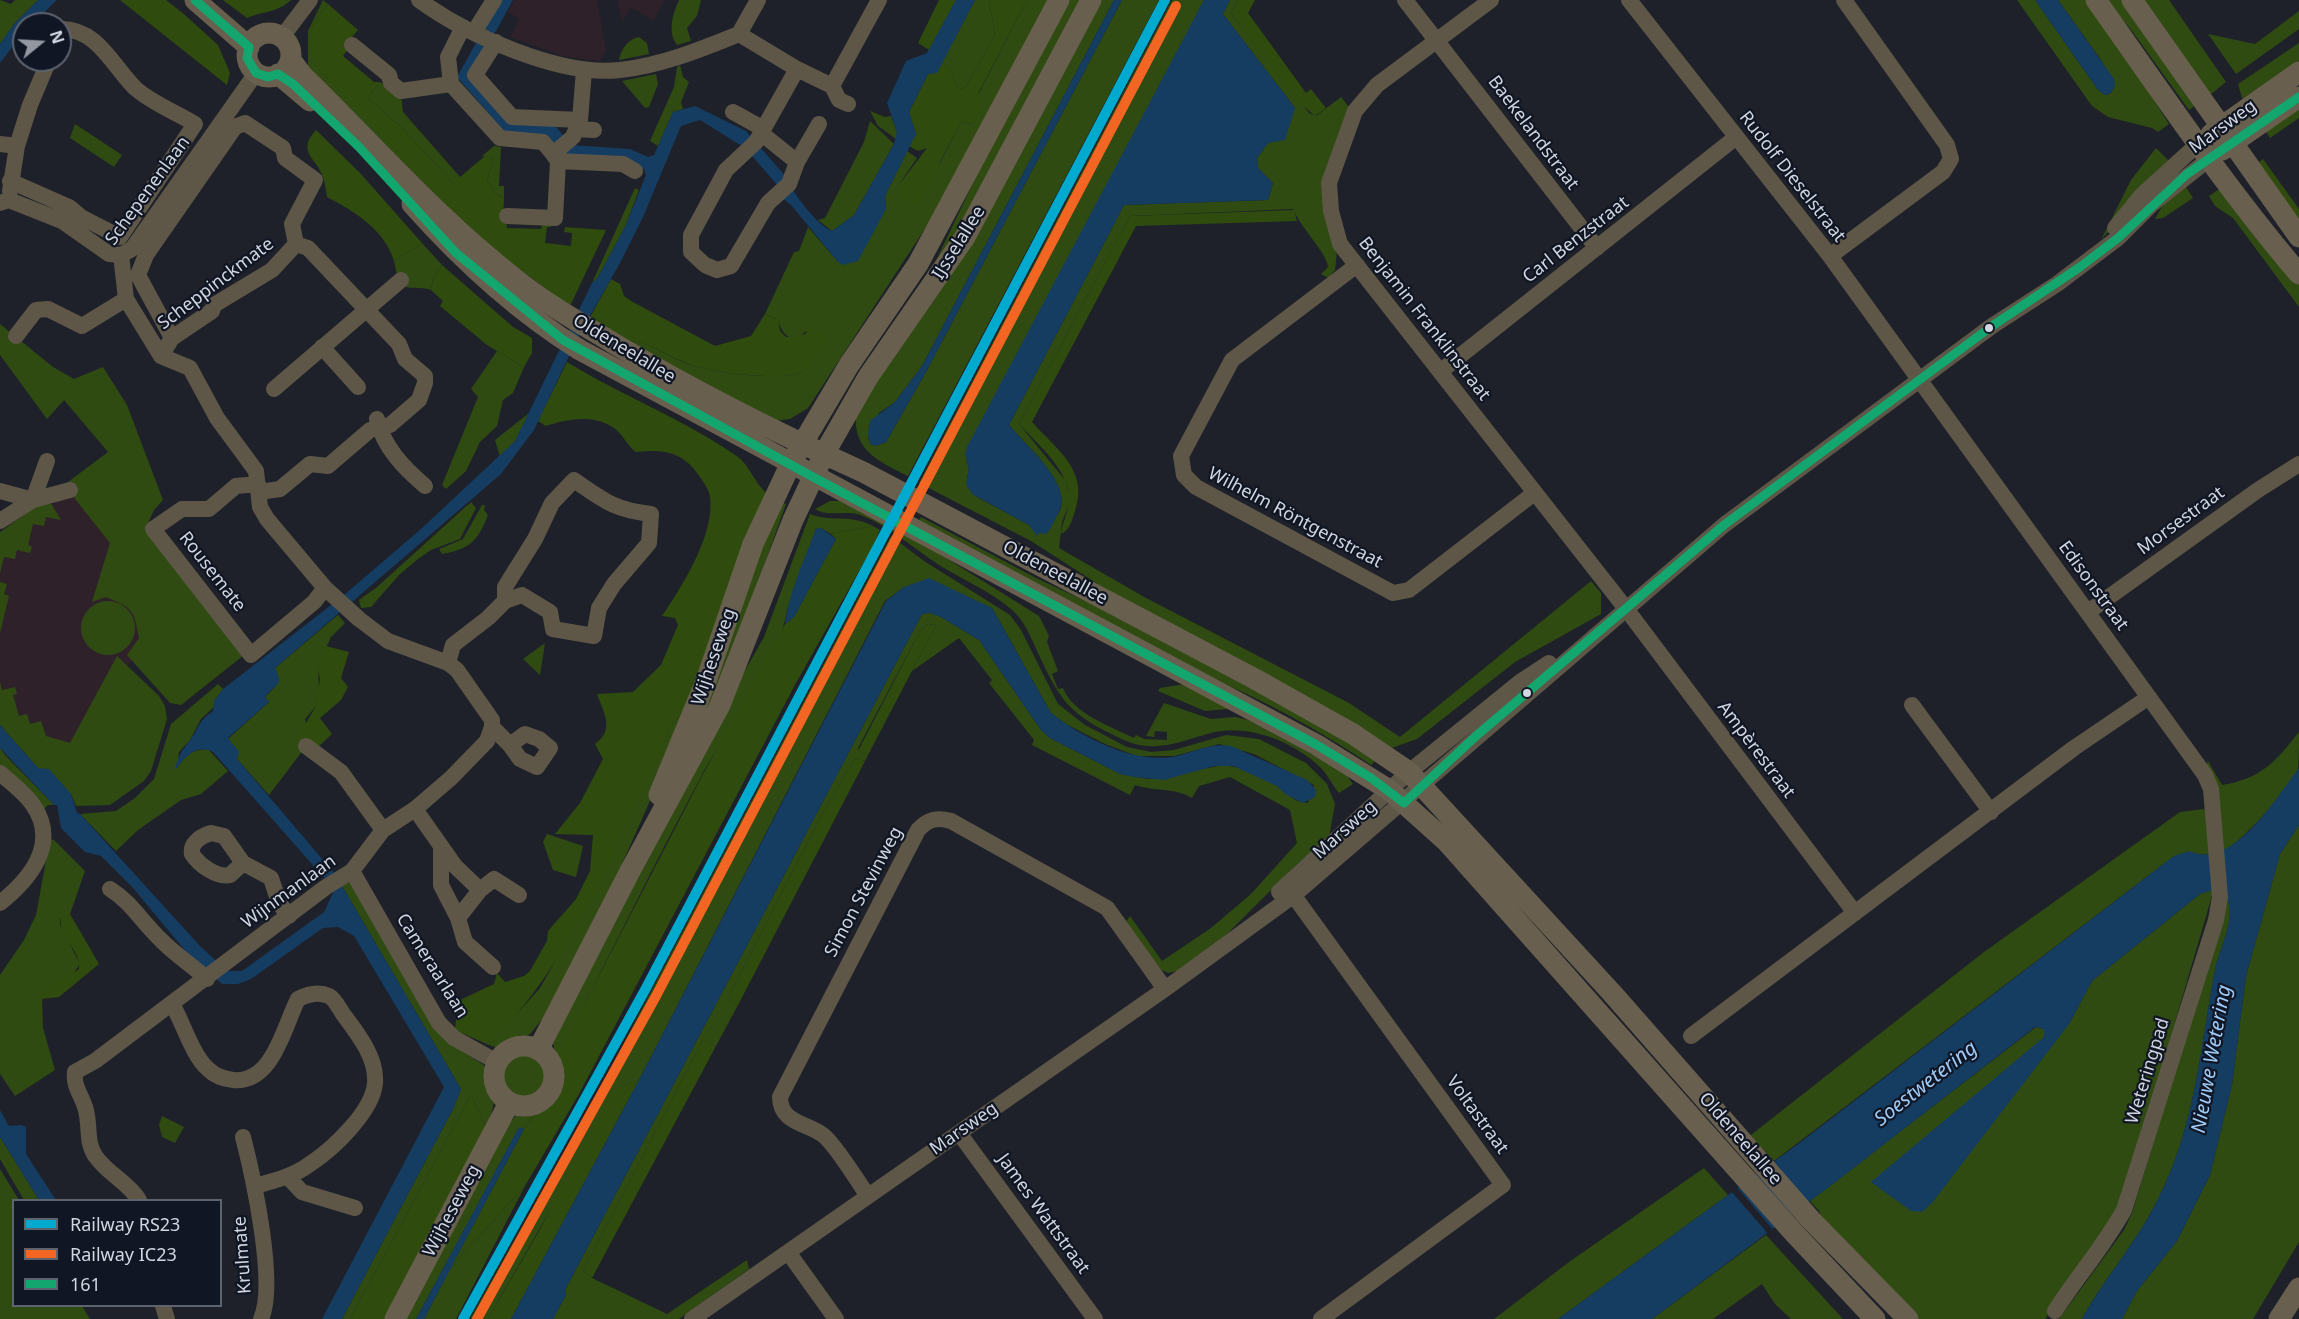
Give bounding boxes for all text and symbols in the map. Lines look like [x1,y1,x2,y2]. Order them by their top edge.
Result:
north arrow [12,12,72,72]
text: N [45,27,70,47]
street label: Baekelandstraat [1483,72,1583,194]
street label: Marsweg [2185,95,2261,159]
street label: Rudolf Dieselstraat [1734,107,1850,247]
street label: Schepenenlaan [101,132,195,250]
street label: Carl Benzstraat [1519,192,1633,288]
street label: IJsselallee [928,202,990,284]
street label: Scheppinckmate [154,233,278,335]
street label: Benjamin Franklinstraat [1353,233,1495,405]
street label: Oldeneelallee [569,310,679,388]
unlabelled marker [1983,322,1995,334]
street label: Wilhelm Röntgenstraat [1204,463,1386,573]
street label: Morsestraat [2133,482,2229,560]
street label: Rousemate [174,528,250,616]
street label: Oldeneelallee [999,536,1111,610]
street label: Edisonstraat [2053,537,2133,635]
street label: Wijheseweg [687,606,741,708]
unlabelled marker [1521,687,1533,699]
street label: Ampèrestraat [1713,697,1799,803]
street label: Marsweg [1309,796,1381,864]
street label: Simon Stevinweg [821,823,907,961]
street label: Wijnmanlaan [238,851,340,933]
street label: Cameraarlaan [391,910,473,1022]
water label: Nieuwe Wetering [2187,983,2237,1135]
street label: Weteringpad [2122,1015,2174,1127]
water label: Soestwetering [1870,1036,1982,1132]
street label: Voltastraat [1441,1072,1513,1158]
street label: Oldeneelallee [1694,1088,1786,1190]
street label: Marsweg [926,1098,1002,1160]
street label: James Wattstraat [992,1150,1094,1278]
street label: Wijheseweg [419,1161,485,1261]
legend [12,1199,222,1307]
text: Railway RS23 [70,1212,180,1236]
street label: Krulmate [230,1215,256,1295]
text: Railway IC23 [70,1242,177,1266]
text: 161 [70,1272,101,1296]

